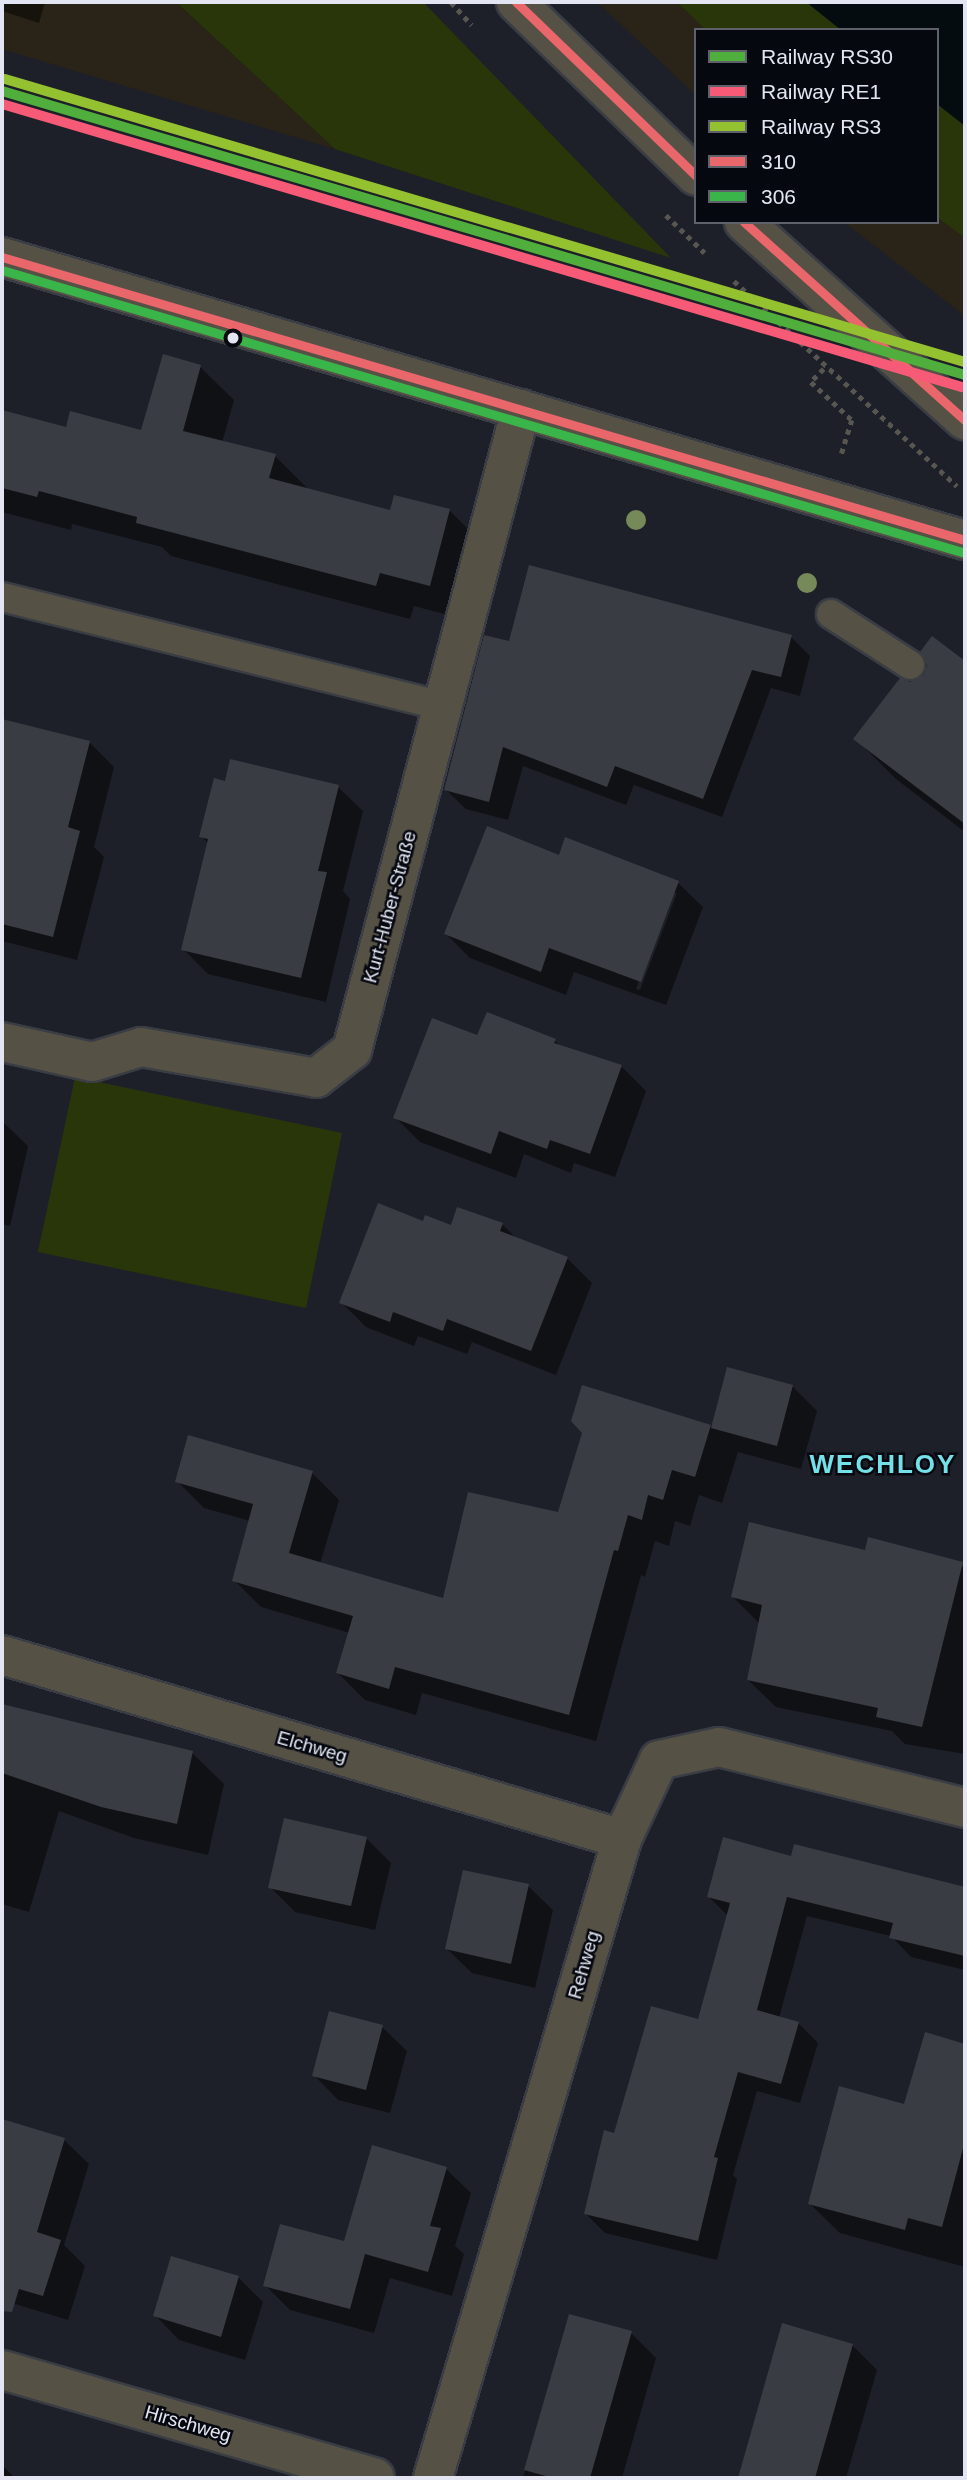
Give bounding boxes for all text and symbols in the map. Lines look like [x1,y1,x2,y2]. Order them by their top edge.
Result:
legend [694,28,939,224]
text: Railway RS30 [761,45,893,68]
text: Railway RE1 [761,80,881,103]
text: Railway RS3 [761,115,881,138]
text: 310 [761,150,796,173]
text: 306 [761,185,796,208]
unlabelled marker [226,331,240,345]
street label: Kurt-Huber-Straße [359,829,421,985]
district label: WECHLOY [810,1449,956,1481]
street label: Elchweg [274,1726,350,1768]
street label: Rehweg [563,1928,605,2002]
street label: Hirschweg [142,2401,234,2447]

